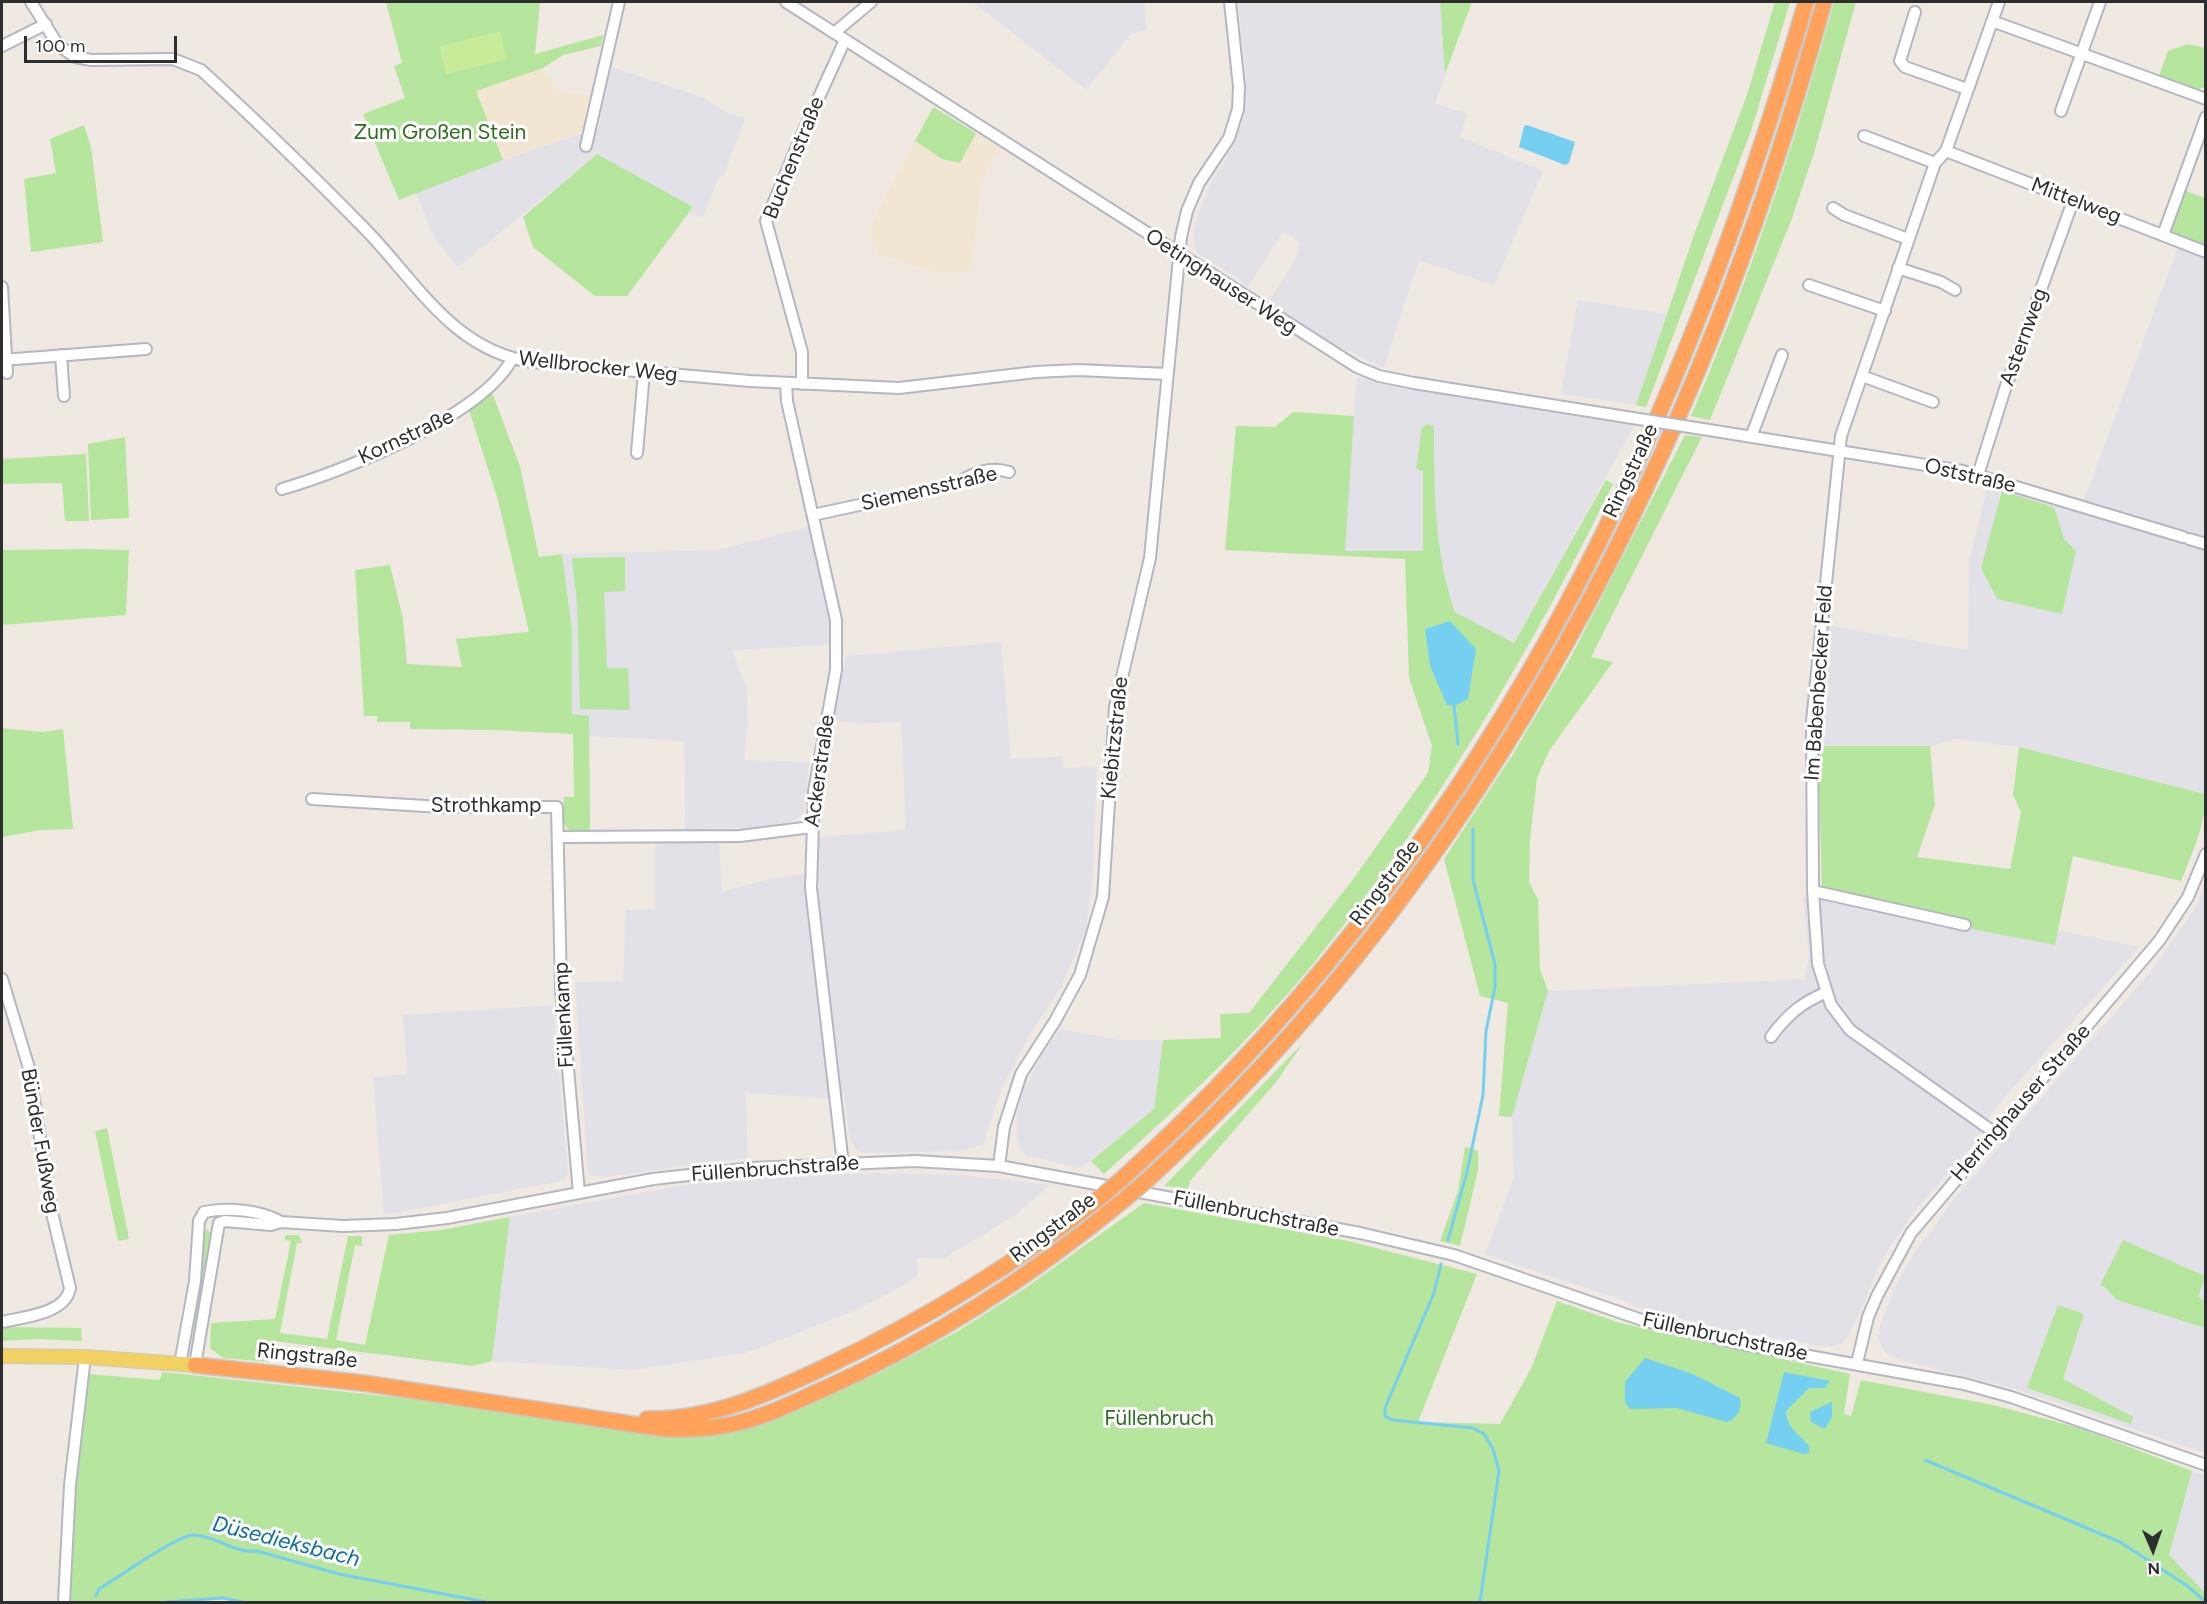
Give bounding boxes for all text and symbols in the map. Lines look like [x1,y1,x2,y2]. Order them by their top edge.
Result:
scale bar [27,24,180,62]
text: 100 m [35,35,85,57]
street label: Buchenstraße [758,93,830,223]
park label: Zum Großen Stein [354,120,526,146]
street label: Mittelweg [2027,172,2125,230]
street label: Oetinghauser Weg [1141,224,1301,340]
street label: Asternweg [1995,285,2053,389]
street label: Wellbrocker Weg [517,346,679,388]
street label: Kornstraße [354,404,458,470]
street label: Ringstraße [1598,420,1664,522]
street label: Oststraße [1922,453,2018,499]
street label: Siemensstraße [858,461,1000,517]
street label: Im Babenbecker Feld [1800,584,1838,782]
street label: Kiebitzstraße [1096,675,1134,801]
street label: Ackerstraße [800,713,840,829]
street label: Strothkamp [431,793,541,819]
street label: Ringstraße [1345,835,1425,931]
street label: Füllenkamp [549,961,579,1069]
street label: Herringhauser Straße [1946,1019,2096,1187]
street label: Bünder Fußweg [15,1066,65,1216]
street label: Füllenbruchstraße [690,1151,860,1187]
street label: Füllenbruchstraße [1171,1186,1341,1242]
street label: Ringstraße [1005,1188,1101,1268]
street label: Füllenbruchstraße [1640,1307,1810,1367]
street label: Ringstraße [256,1338,358,1374]
park label: Füllenbruch [1104,1406,1214,1432]
water label: Düsedieksbach [210,1511,362,1573]
north arrow [2123,1520,2183,1580]
text: N [2147,1559,2160,1578]

